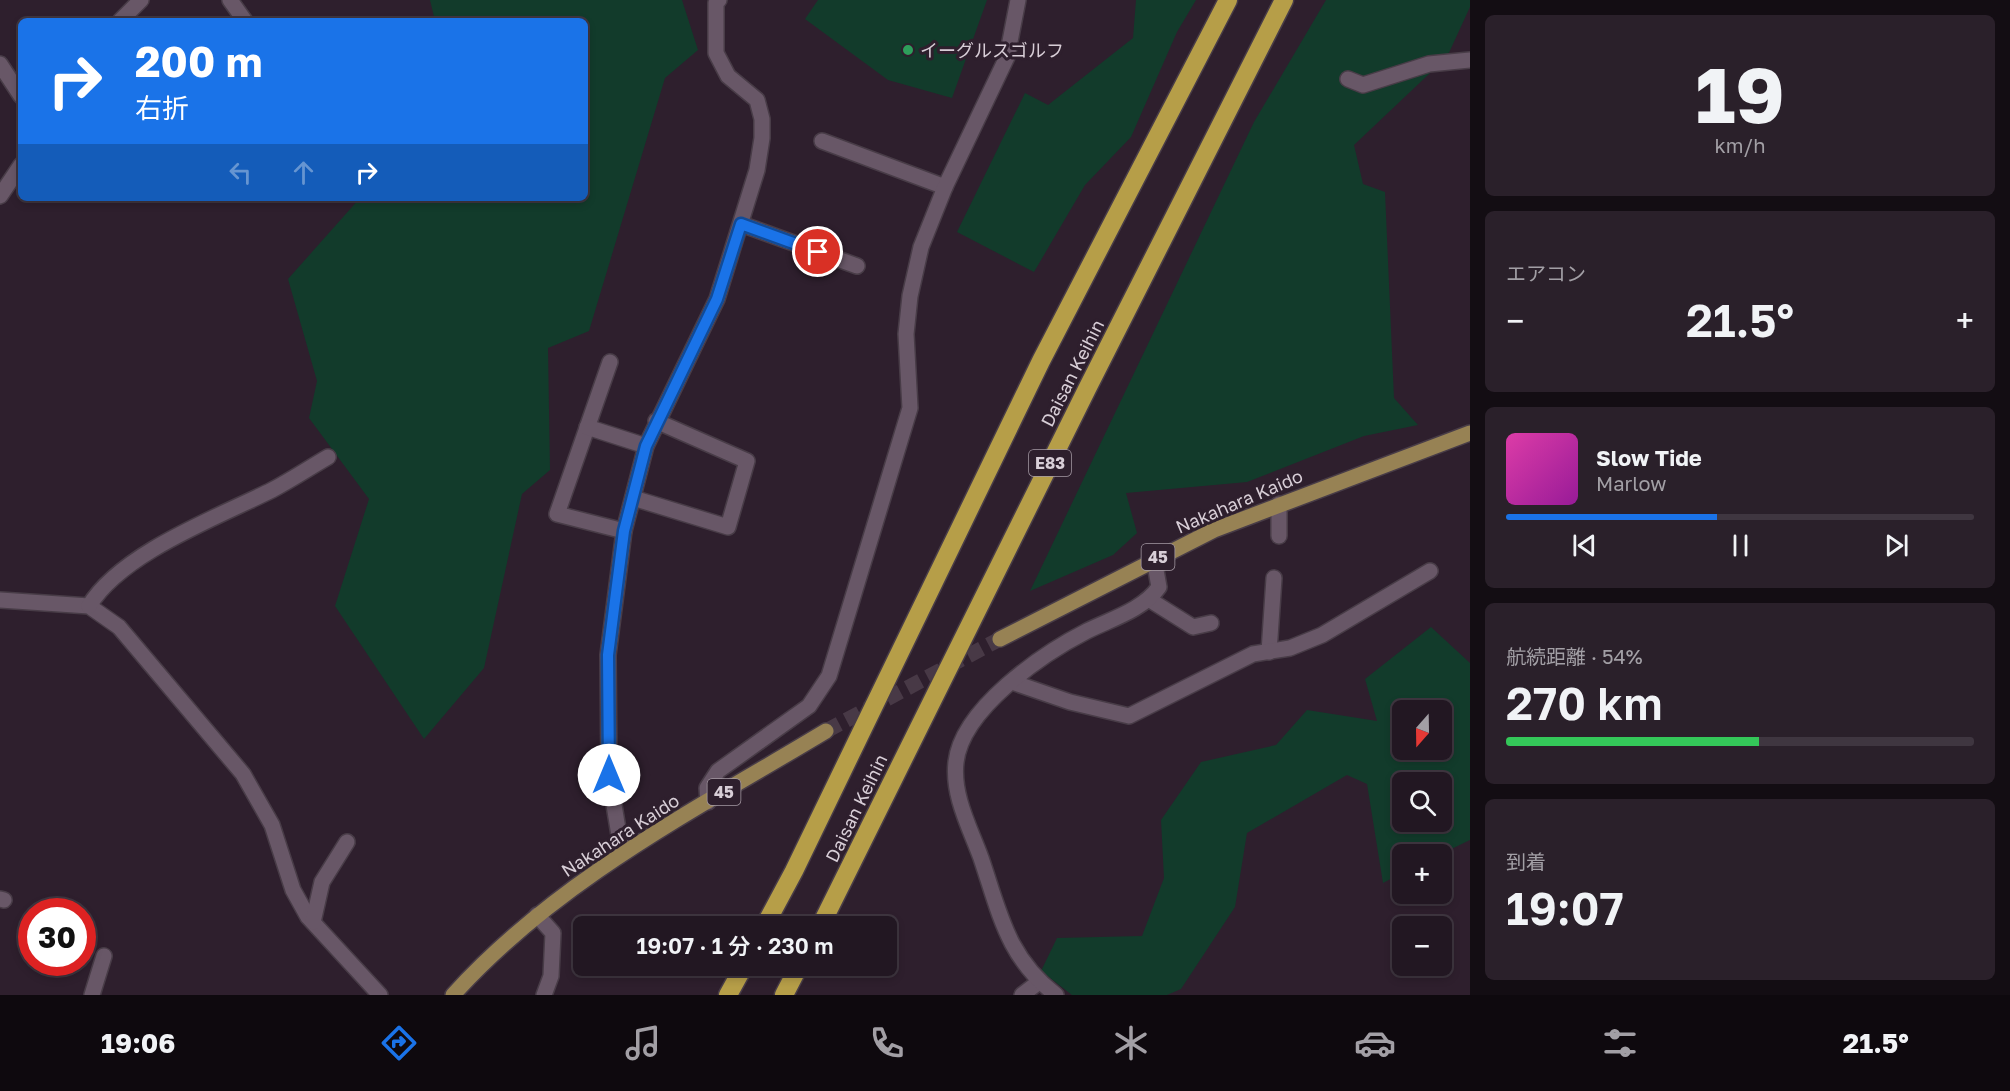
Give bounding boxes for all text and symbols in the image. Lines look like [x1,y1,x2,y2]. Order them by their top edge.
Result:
text: 200 m [135,36,262,86]
place label: イーグルスゴルフ [920,39,1064,61]
icon: right [36,42,114,120]
marker: イーグルスゴルフ [901,43,915,57]
text: 19 [1695,47,1785,140]
text: 右折 [135,92,189,124]
text: km/h [1715,133,1765,157]
icon: left [224,156,257,189]
icon: ahead [287,156,320,189]
icon: right [350,156,383,189]
pin [792,226,843,277]
icon: arrive [801,235,834,268]
text: エアコン [1506,261,1586,285]
text: 21.5° [1686,293,1794,347]
text: − [1506,301,1524,340]
text: + [1956,301,1974,340]
street label: Daisan Keihin [1036,316,1108,430]
text: Slow Tide [1596,444,1702,471]
road number: E83 [1029,450,1071,476]
street label: Nakahara Kaido [1172,464,1306,538]
text: Marlow [1596,471,1667,495]
icon: previous [1568,529,1601,562]
icon: pause [1724,529,1757,562]
icon: next [1880,529,1913,562]
road number: 45 [1142,544,1174,570]
text: 航続距離 · 54% [1506,644,1643,668]
text: 270 km [1506,676,1663,730]
north arrow [1392,700,1452,760]
map controls [1392,700,1452,976]
position arrow [577,743,641,807]
street label: Daisan Keihin [820,751,892,865]
button: search [1392,772,1452,832]
road number: 45 [708,779,740,805]
street label: Nakahara Kaido [557,789,683,881]
button: + [1392,844,1452,904]
text: 到着 [1506,849,1546,873]
text: 19:07 [1506,881,1624,935]
speed limit sign: 30 [18,898,96,976]
button: − [1392,916,1452,976]
text: 19:07 · 1 分 · 230 m [636,932,834,959]
icon: directions [378,1022,420,1064]
icon: music [622,1022,664,1064]
icon: phone [866,1022,908,1064]
icon: climate [1110,1022,1152,1064]
icon: car [1354,1022,1396,1064]
icon: filters [1599,1022,1641,1064]
text: 19:06 [101,1027,175,1059]
text: 21.5° [1843,1027,1909,1059]

